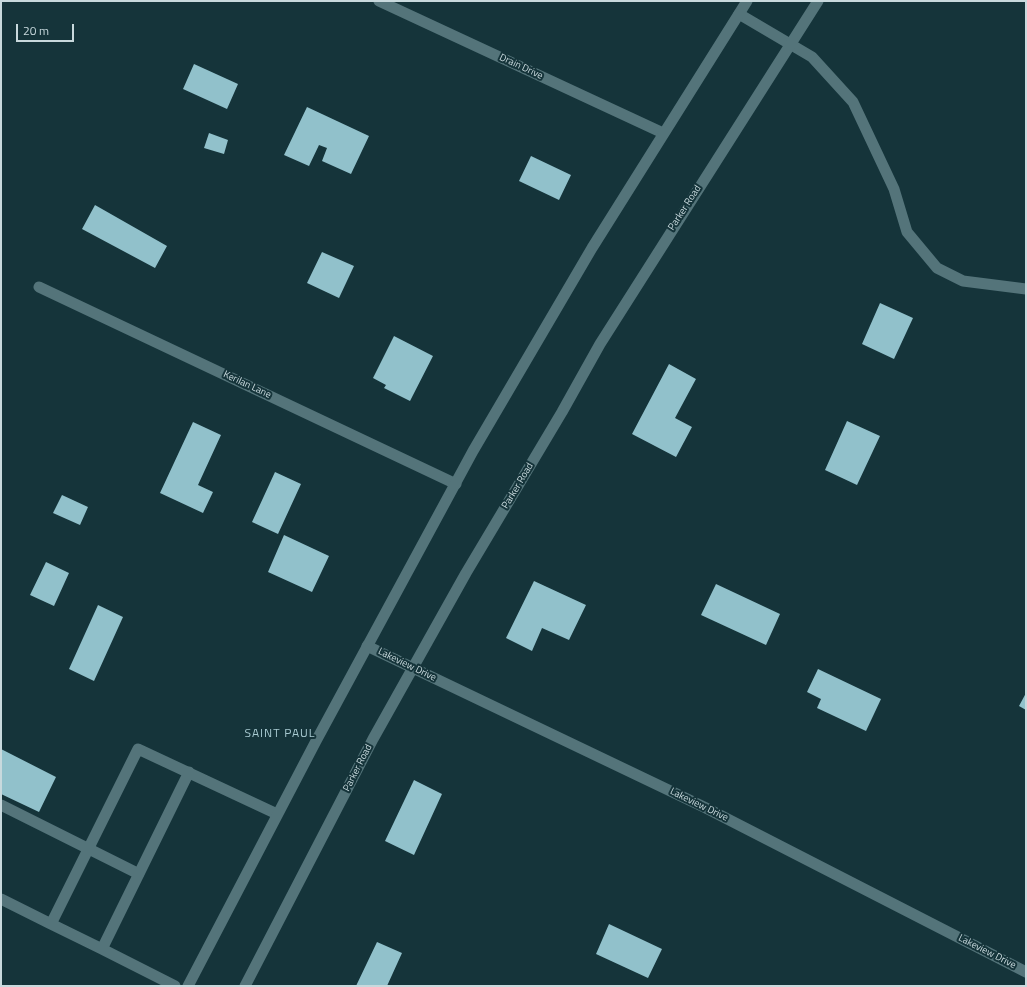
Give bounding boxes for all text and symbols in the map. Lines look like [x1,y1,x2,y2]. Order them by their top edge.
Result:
scale bar [18,16,76,42]
text: 20 m [23,21,49,40]
street label: Drain Drive [497,52,545,82]
street label: Parker Road [666,183,704,233]
street label: Kerilan Lane [221,369,273,401]
street label: Parker Road [500,461,536,511]
street label: Lakeview Drive [376,646,438,684]
district label: SAINT PAUL [245,727,315,741]
street label: Parker Road [341,742,375,794]
street label: Lakeview Drive [668,786,730,824]
street label: Lakeview Drive [956,932,1018,972]

